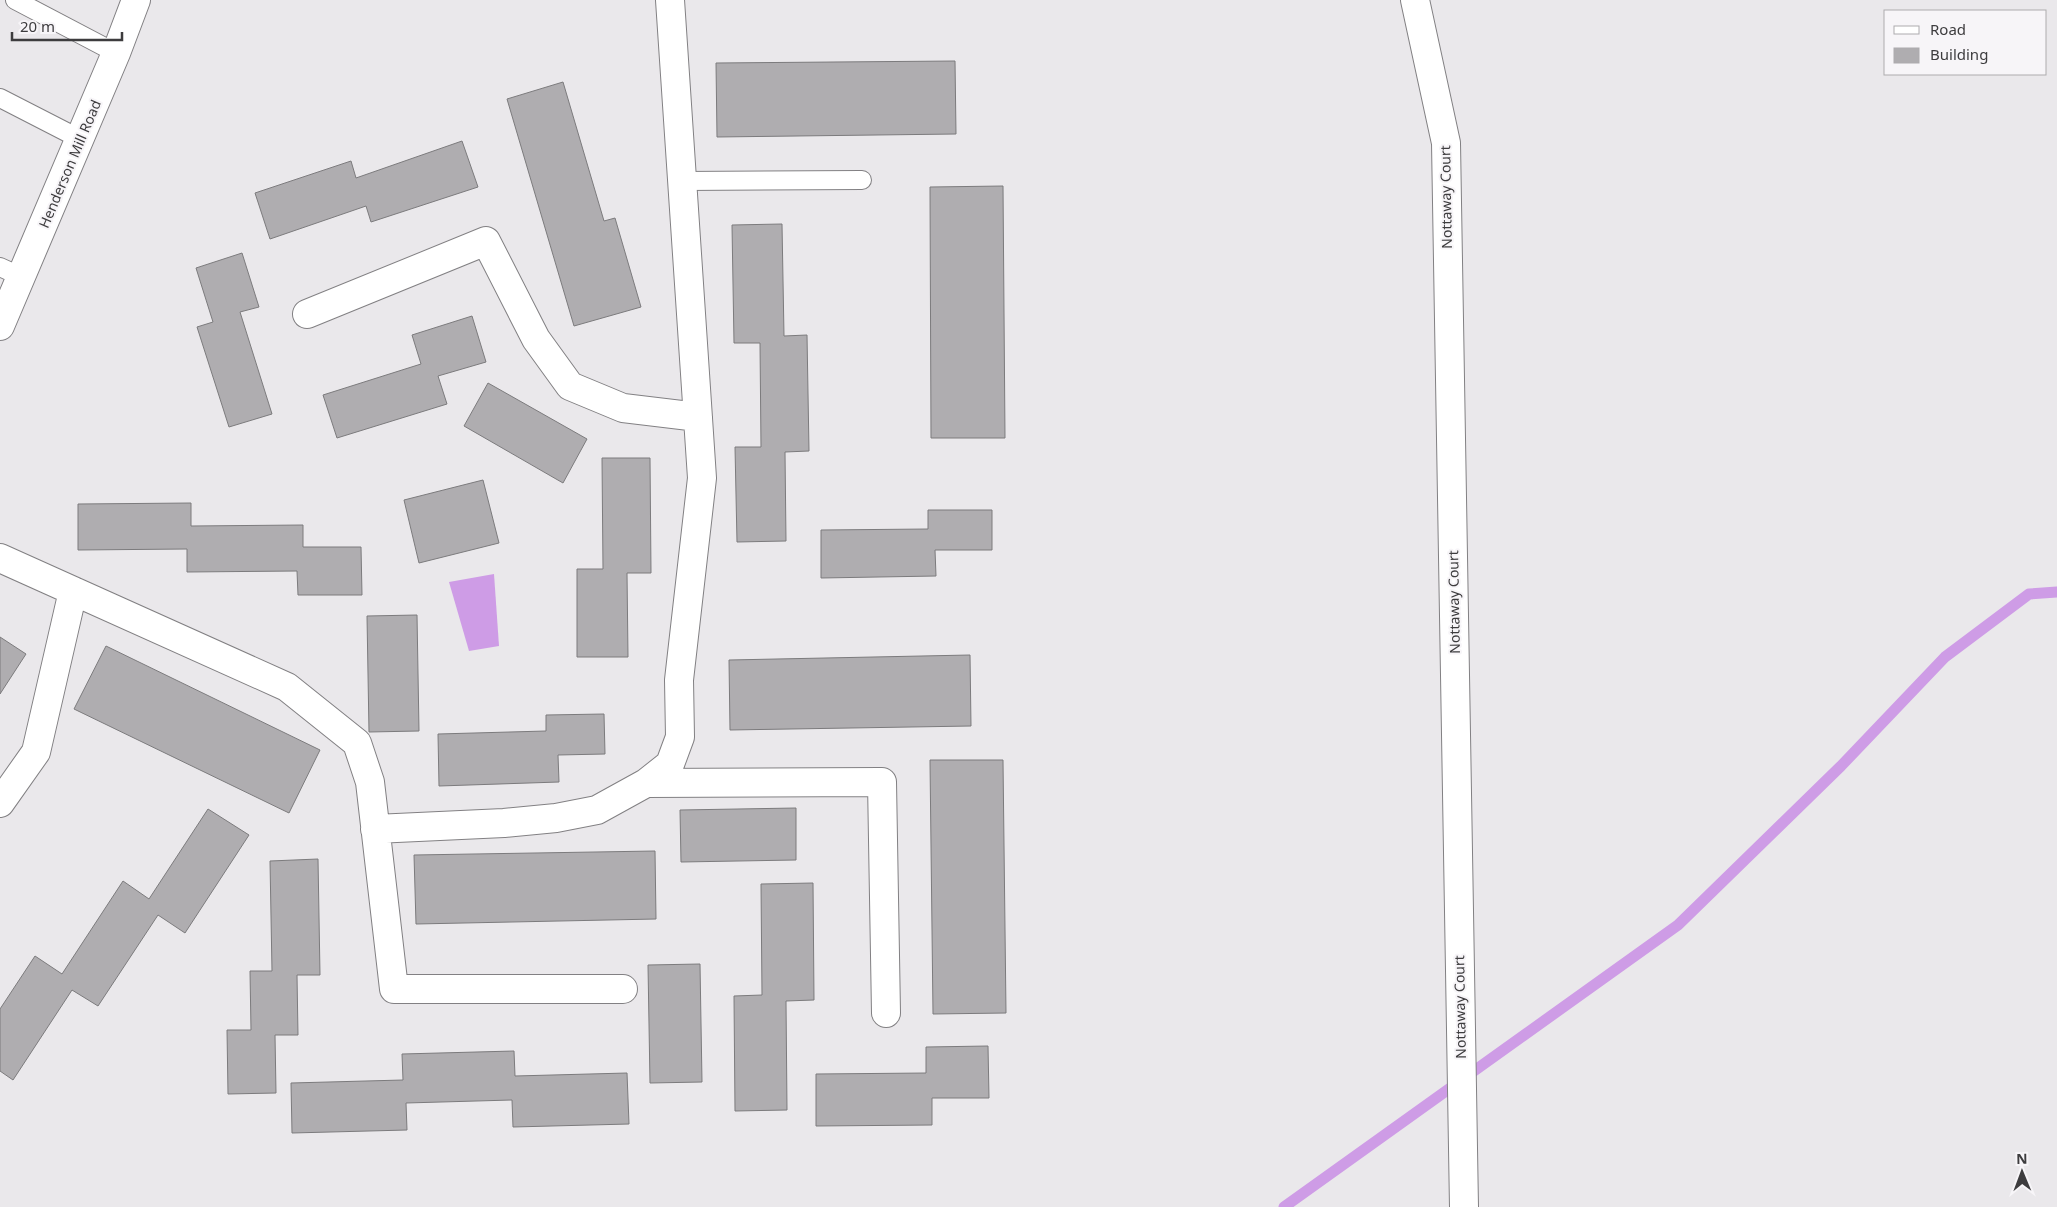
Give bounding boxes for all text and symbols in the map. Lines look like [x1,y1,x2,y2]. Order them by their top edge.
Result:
scale bar [12,10,122,42]
legend [1884,10,2047,75]
text: 20 m [20,16,55,36]
text: Road [1930,19,1966,39]
text: Building [1930,44,1988,64]
street label: Henderson Mill Road [34,97,105,231]
street label: Nottaway Court [1435,145,1456,249]
street label: Nottaway Court [1443,550,1464,654]
street label: Nottaway Court [1449,955,1470,1059]
north arrow [1997,1147,2047,1197]
text: N [2016,1149,2028,1168]

